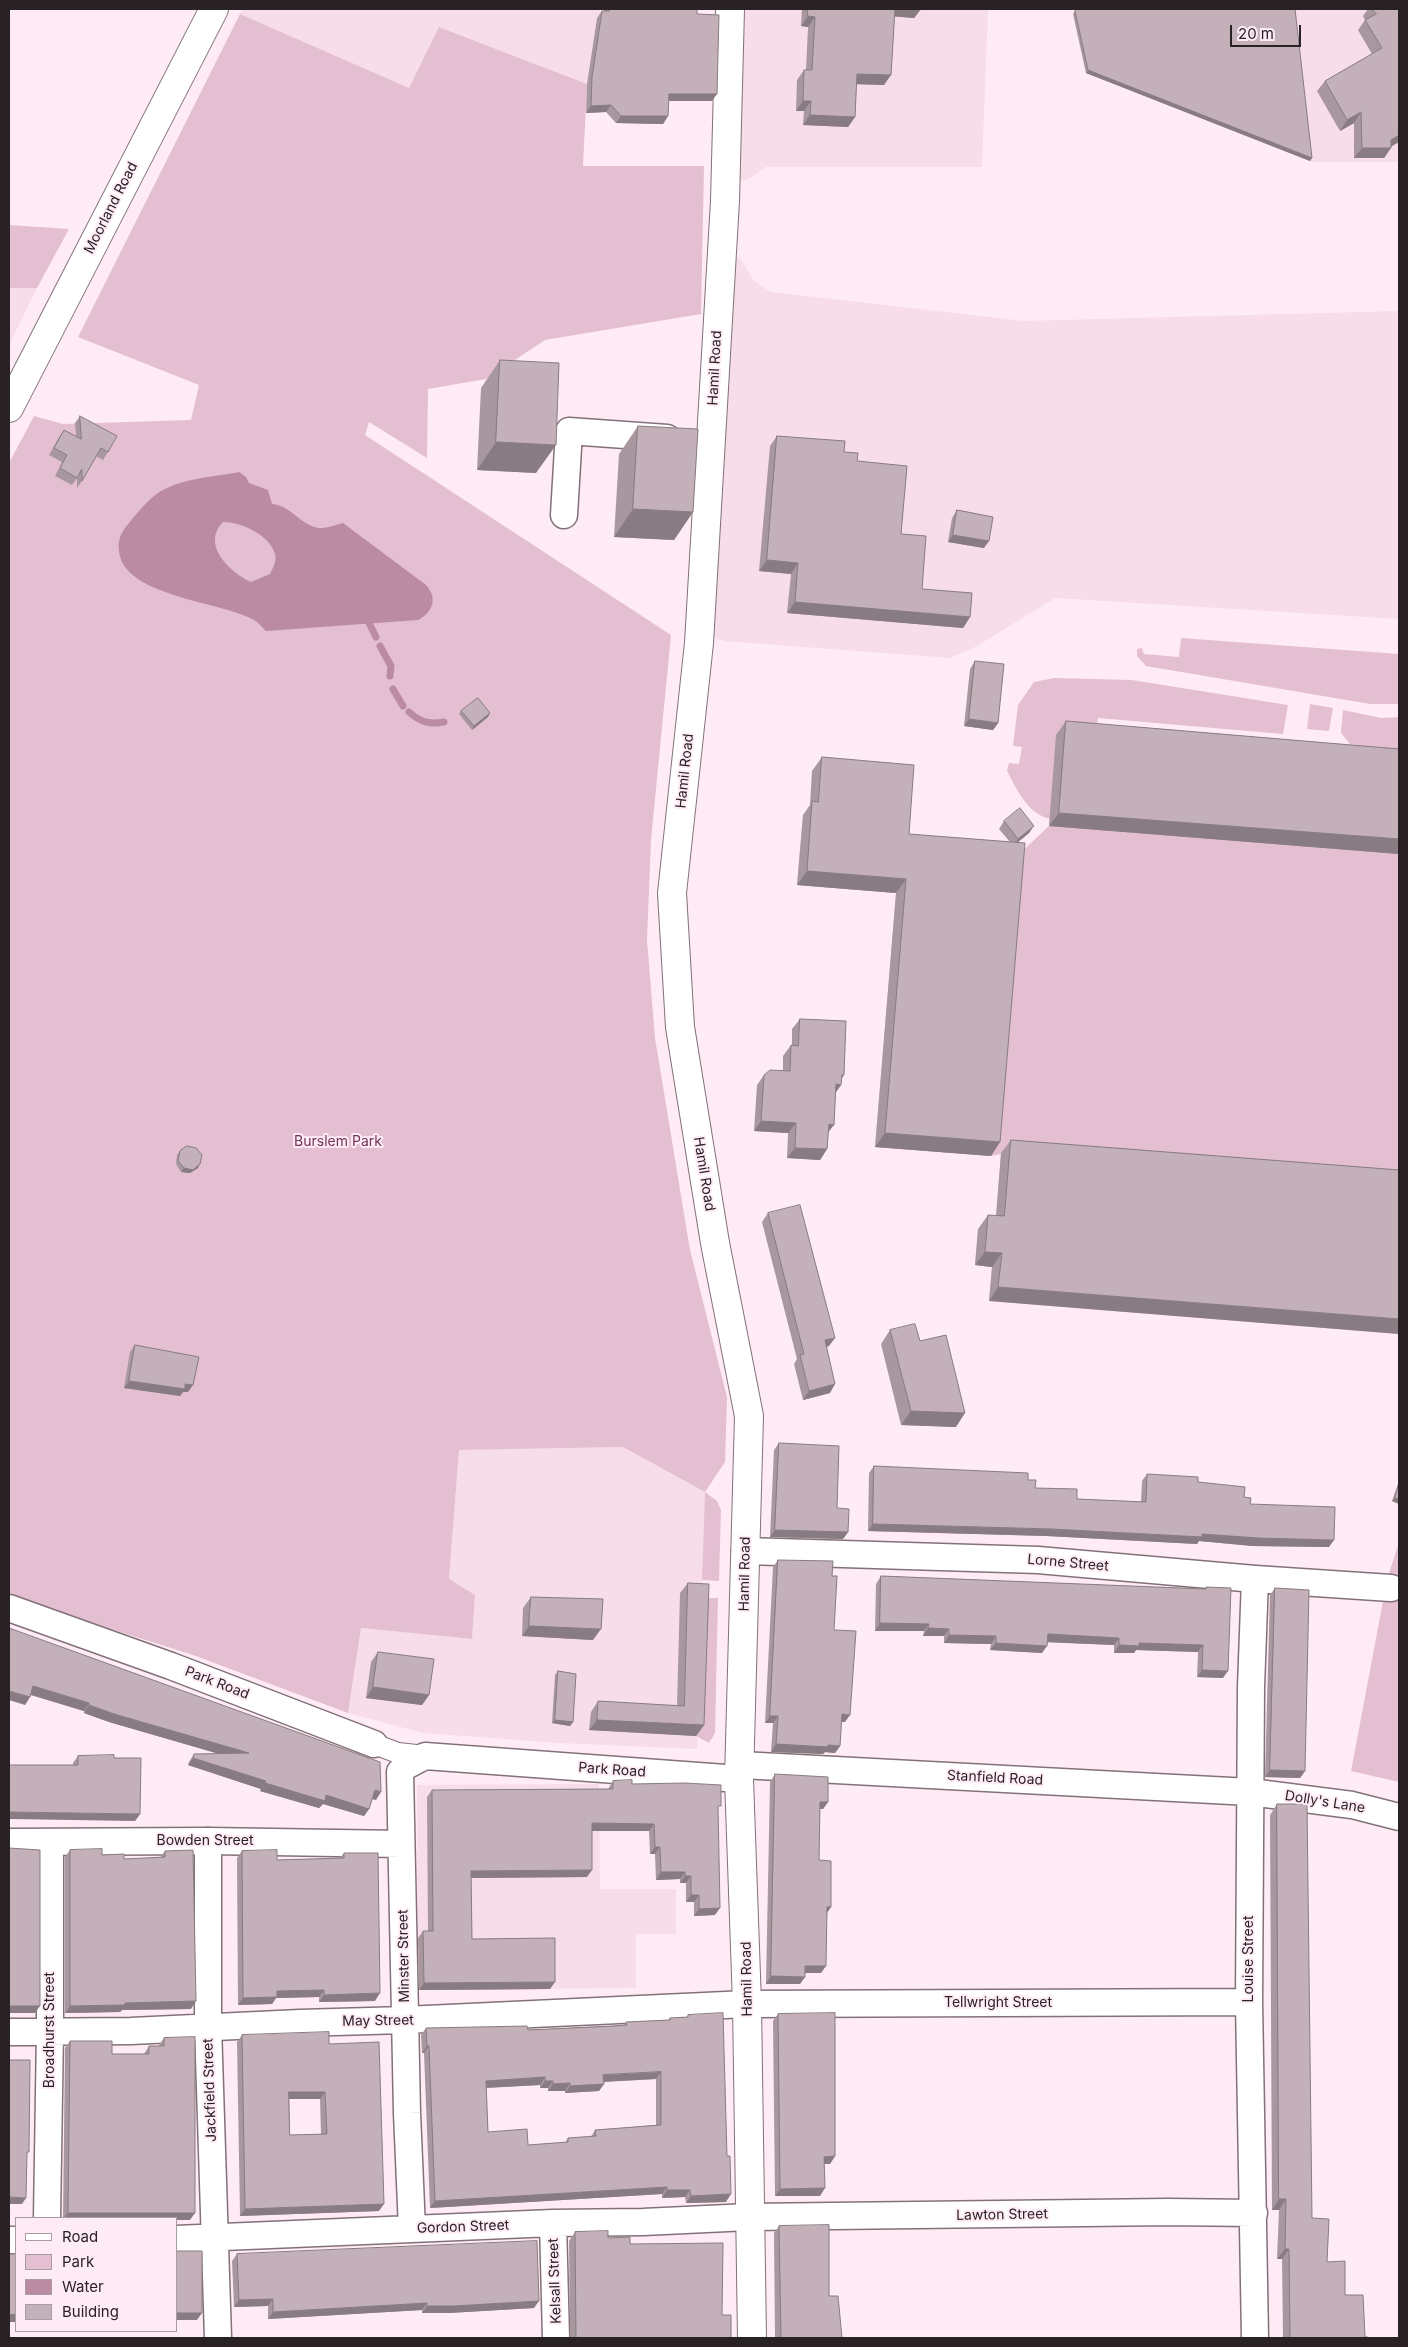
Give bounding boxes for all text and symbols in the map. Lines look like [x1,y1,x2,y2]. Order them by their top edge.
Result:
scale bar [1233,15,1304,47]
text: 20 m [1238,24,1274,43]
street label: Moorland Road [81,159,141,257]
street label: Hamil Road [705,330,725,406]
street label: Hamil Road [673,733,697,809]
park label: Burslem Park [294,1134,382,1150]
street label: Hamil Road [690,1136,718,1212]
street label: Hamil Road [736,1536,754,1612]
street label: Lorne Street [1027,1551,1109,1575]
street label: Park Road [182,1663,252,1703]
street label: Park Road [578,1759,646,1781]
street label: Stanfield Road [947,1767,1043,1789]
street label: Dolly's Lane [1284,1787,1366,1817]
street label: Bowden Street [157,1833,253,1849]
street label: Minster Street [395,1909,413,2003]
street label: Louise Street [1241,1916,1257,2002]
street label: Hamil Road [738,1941,756,2017]
street label: Broadhurst Street [42,1972,58,2088]
street label: Tellwright Street [944,1995,1052,2011]
street label: May Street [342,2012,414,2030]
street label: Jackfield Street [200,2038,220,2142]
street label: Lawton Street [956,2206,1048,2224]
legend [15,2217,178,2332]
street label: Gordon Street [416,2217,510,2237]
text: Road [62,2227,98,2246]
street label: Kelsall Street [545,2238,565,2324]
text: Park [62,2252,94,2271]
text: Water [62,2277,104,2296]
text: Building [62,2302,119,2321]

